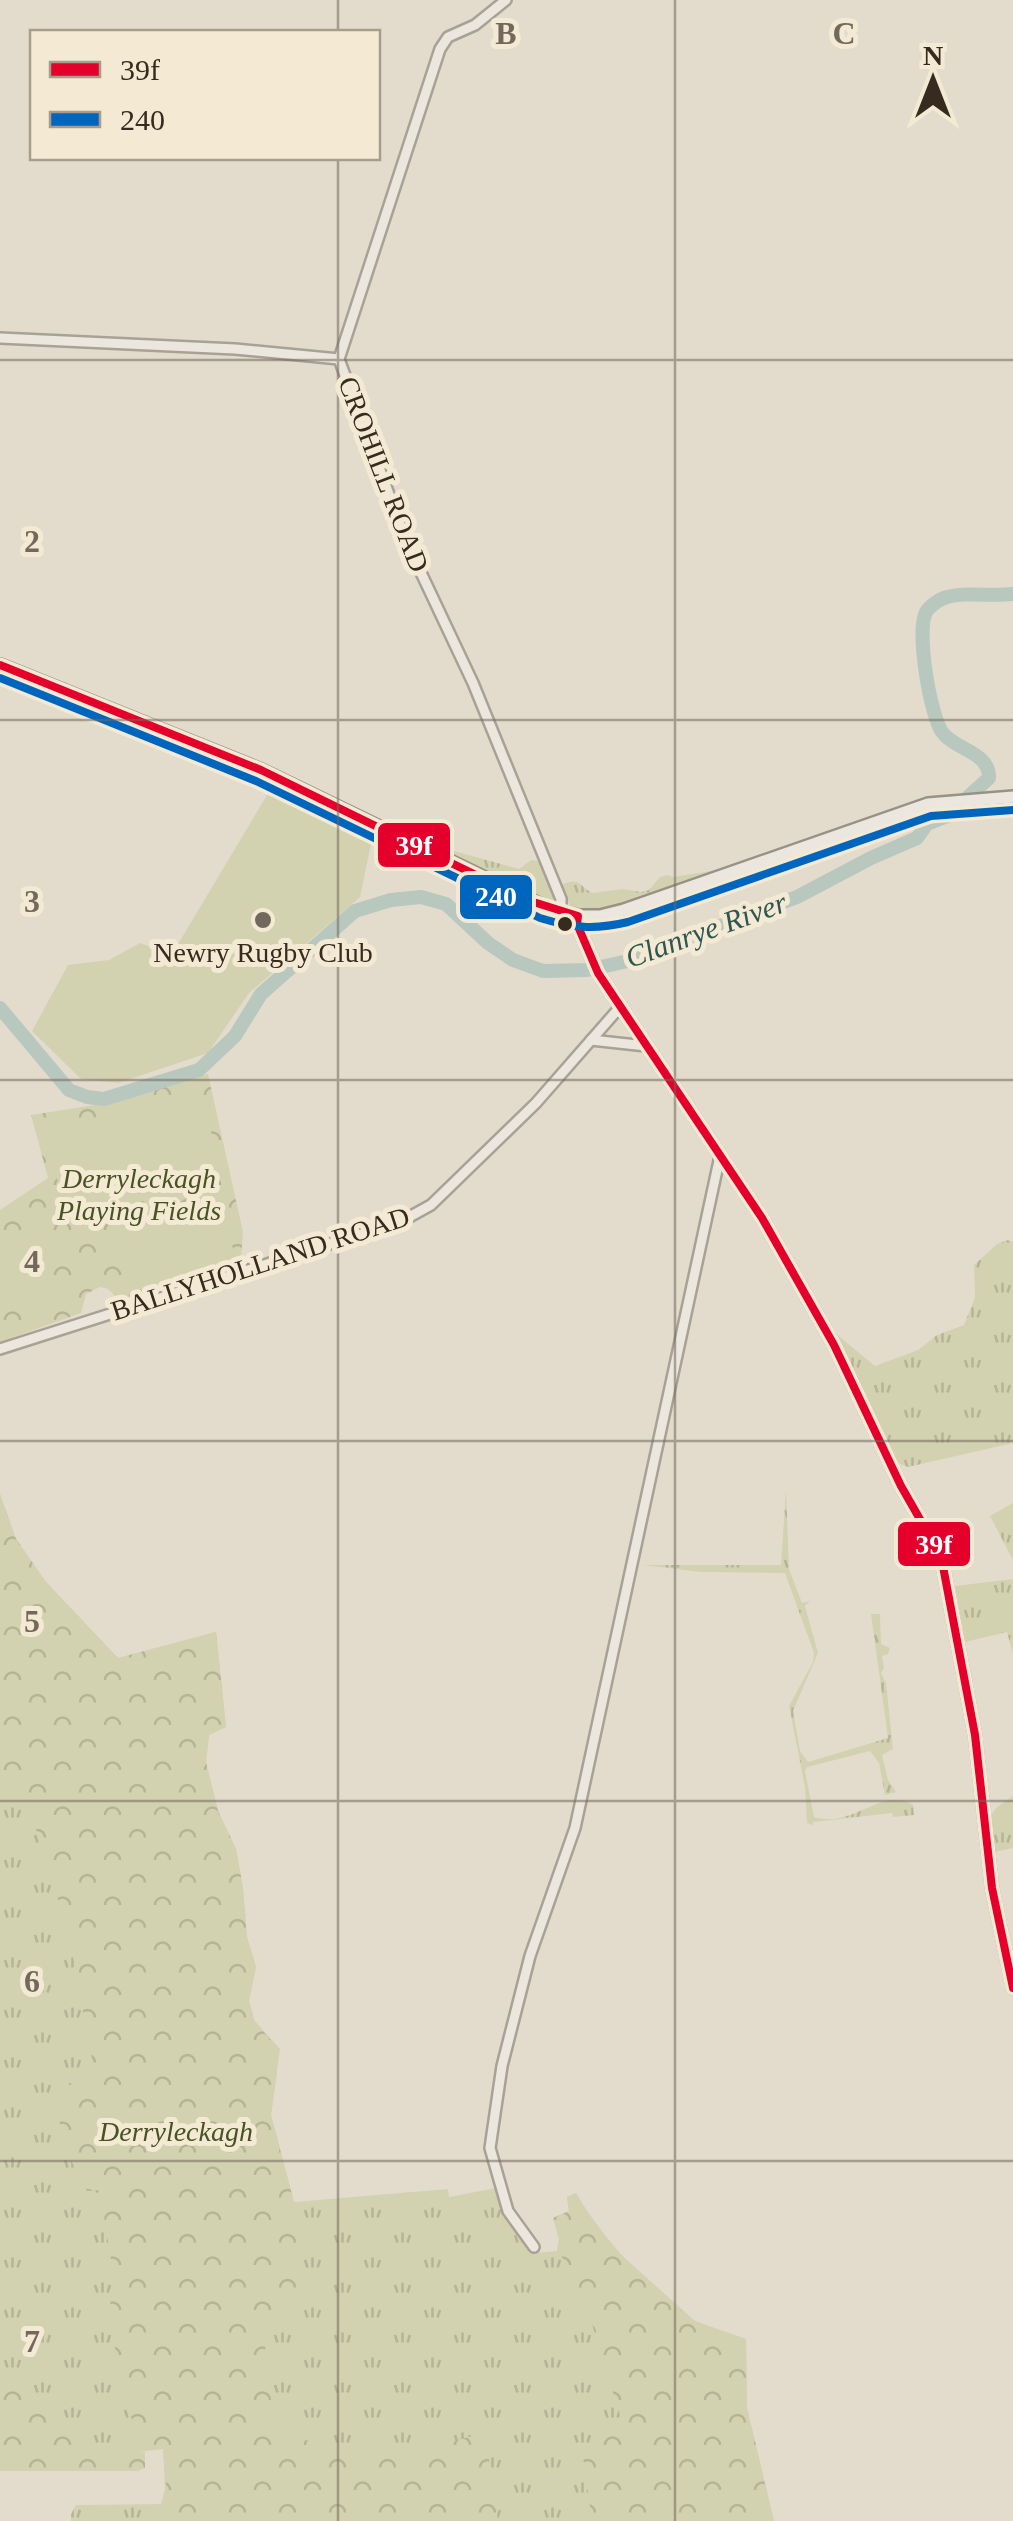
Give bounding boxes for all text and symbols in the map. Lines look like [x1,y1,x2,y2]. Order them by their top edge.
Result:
text: B [495,15,517,51]
text: C [832,15,856,51]
legend [30,30,380,160]
north arrow [883,30,983,130]
text: N [923,40,943,71]
text: 39f [120,53,160,86]
text: 240 [120,103,165,136]
street label: CROHILL ROAD [332,372,435,576]
text: 2 [24,523,40,559]
line badge: 39f [376,821,452,869]
text: 39f [395,830,433,861]
line badge: 240 [458,873,534,921]
text: 240 [475,881,517,912]
text: 3 [24,883,40,919]
water label: Clanrye River [621,885,791,974]
marker: Newry Rugby Club [252,909,274,931]
unlabelled marker [555,914,575,934]
place label: Newry Rugby Club [153,937,373,968]
park label: Derryleckagh Playing Fields [56,1163,221,1226]
street label: BALLYHOLLAND ROAD [107,1201,413,1326]
text: 4 [24,1243,40,1279]
line badge: 39f [896,1520,972,1568]
text: 39f [915,1529,953,1560]
text: 5 [24,1603,40,1639]
text: 6 [24,1963,40,1999]
park label: Derryleckagh [98,2116,253,2147]
text: 7 [24,2323,40,2359]

